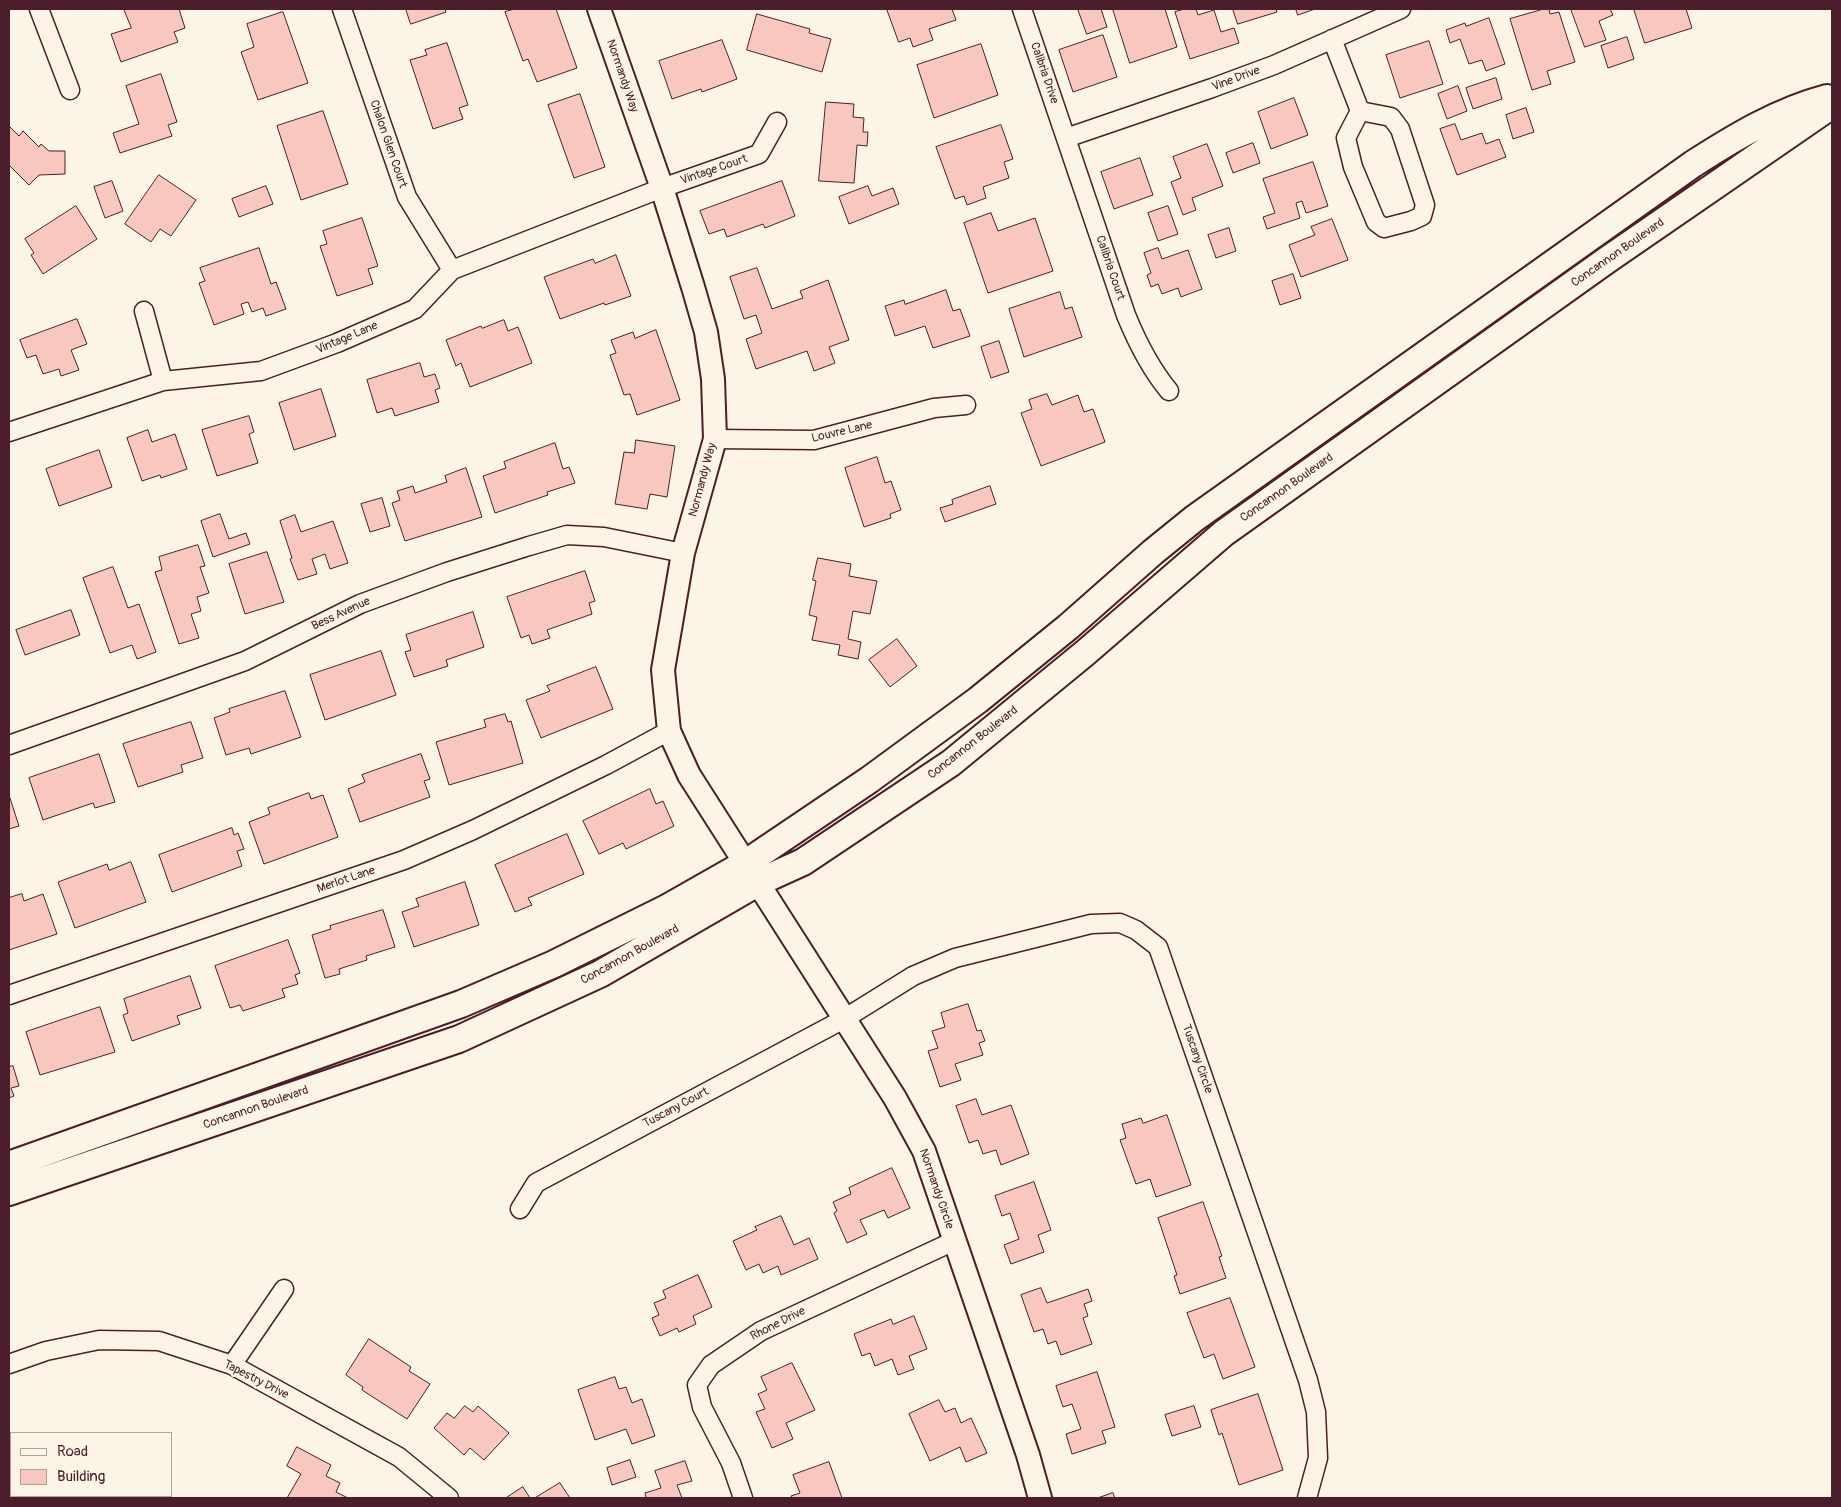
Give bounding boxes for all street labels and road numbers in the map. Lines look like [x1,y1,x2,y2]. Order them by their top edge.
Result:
street label: Normandy Way [603,38,641,114]
street label: Calibria Drive [1027,40,1061,106]
street label: Vine Drive [1210,63,1262,95]
street label: Chalon Glen Court [366,98,410,190]
street label: Vintage Court [679,152,749,188]
street label: Concannon Boulevard [1569,215,1667,291]
street label: Calibria Court [1092,234,1128,302]
street label: Vintage Lane [314,319,380,357]
street label: Louvre Lane [810,418,874,446]
street label: Normandy Way [686,441,720,519]
street label: Concannon Boulevard [1238,450,1336,526]
street label: Bess Avenue [309,594,373,634]
street label: Concannon Boulevard [925,703,1021,783]
street label: Merlot Lane [315,863,377,897]
street label: Concannon Boulevard [578,922,682,988]
street label: Tuscany Circle [1178,1023,1216,1095]
street label: Concannon Boulevard [201,1083,311,1133]
street label: Tuscany Court [641,1085,711,1131]
street label: Normandy Circle [916,1147,956,1231]
street label: Rhone Drive [748,1304,808,1344]
street label: Tapestry Drive [221,1357,291,1403]

